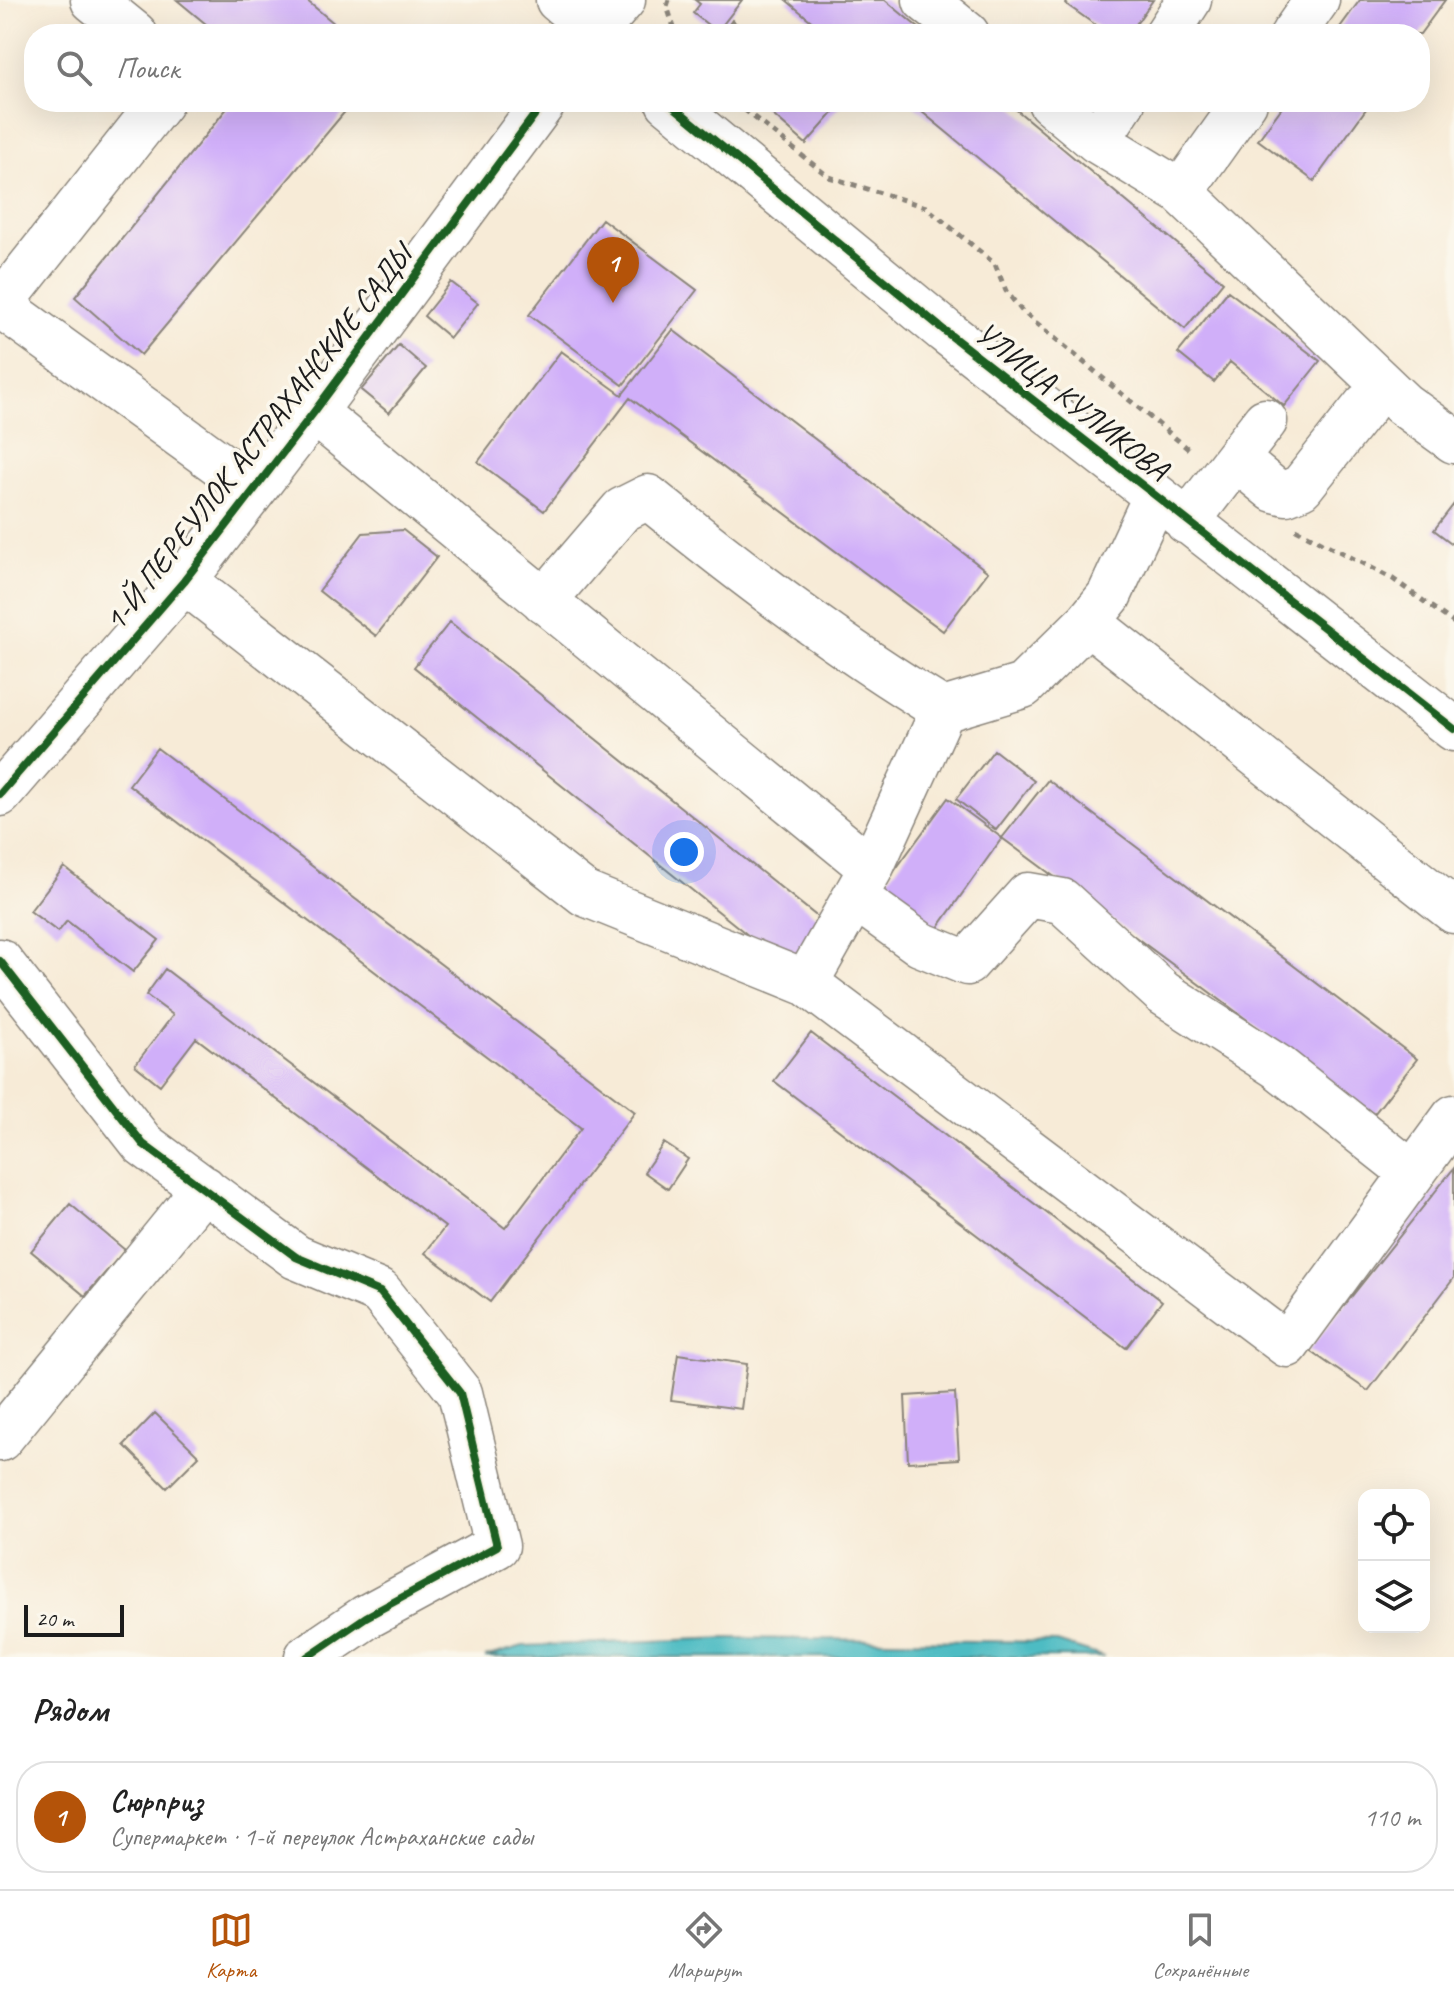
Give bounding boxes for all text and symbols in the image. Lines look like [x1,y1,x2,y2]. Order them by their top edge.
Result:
search box [24,24,1430,112]
icon: search [52,46,96,90]
text: Поиск [116,49,179,87]
street label: 1-Й ПЕРЕУЛОК АСТРАХАНСКИЕ САДЫ [94,232,425,639]
pin: 1 [587,237,639,303]
street label: УЛИЦА КУЛИКОВА [967,312,1179,491]
your location [664,832,704,872]
map controls [1358,1489,1430,1633]
button: locate [1358,1489,1430,1561]
button: layers [1358,1561,1430,1633]
scale bar [24,1601,124,1637]
text: 20 m [36,1605,73,1633]
text: Рядом [32,1688,108,1731]
text: Сюрприз [110,1782,203,1820]
text: 1 [54,1801,66,1834]
text: 110 m [1364,1801,1420,1834]
text: Супермаркет · 1-й переулок Астраханские сады [110,1820,533,1853]
tab: Карта [206,1908,256,1984]
tab: Маршрут [668,1908,741,1984]
tab: Сохранённые [1153,1908,1248,1984]

